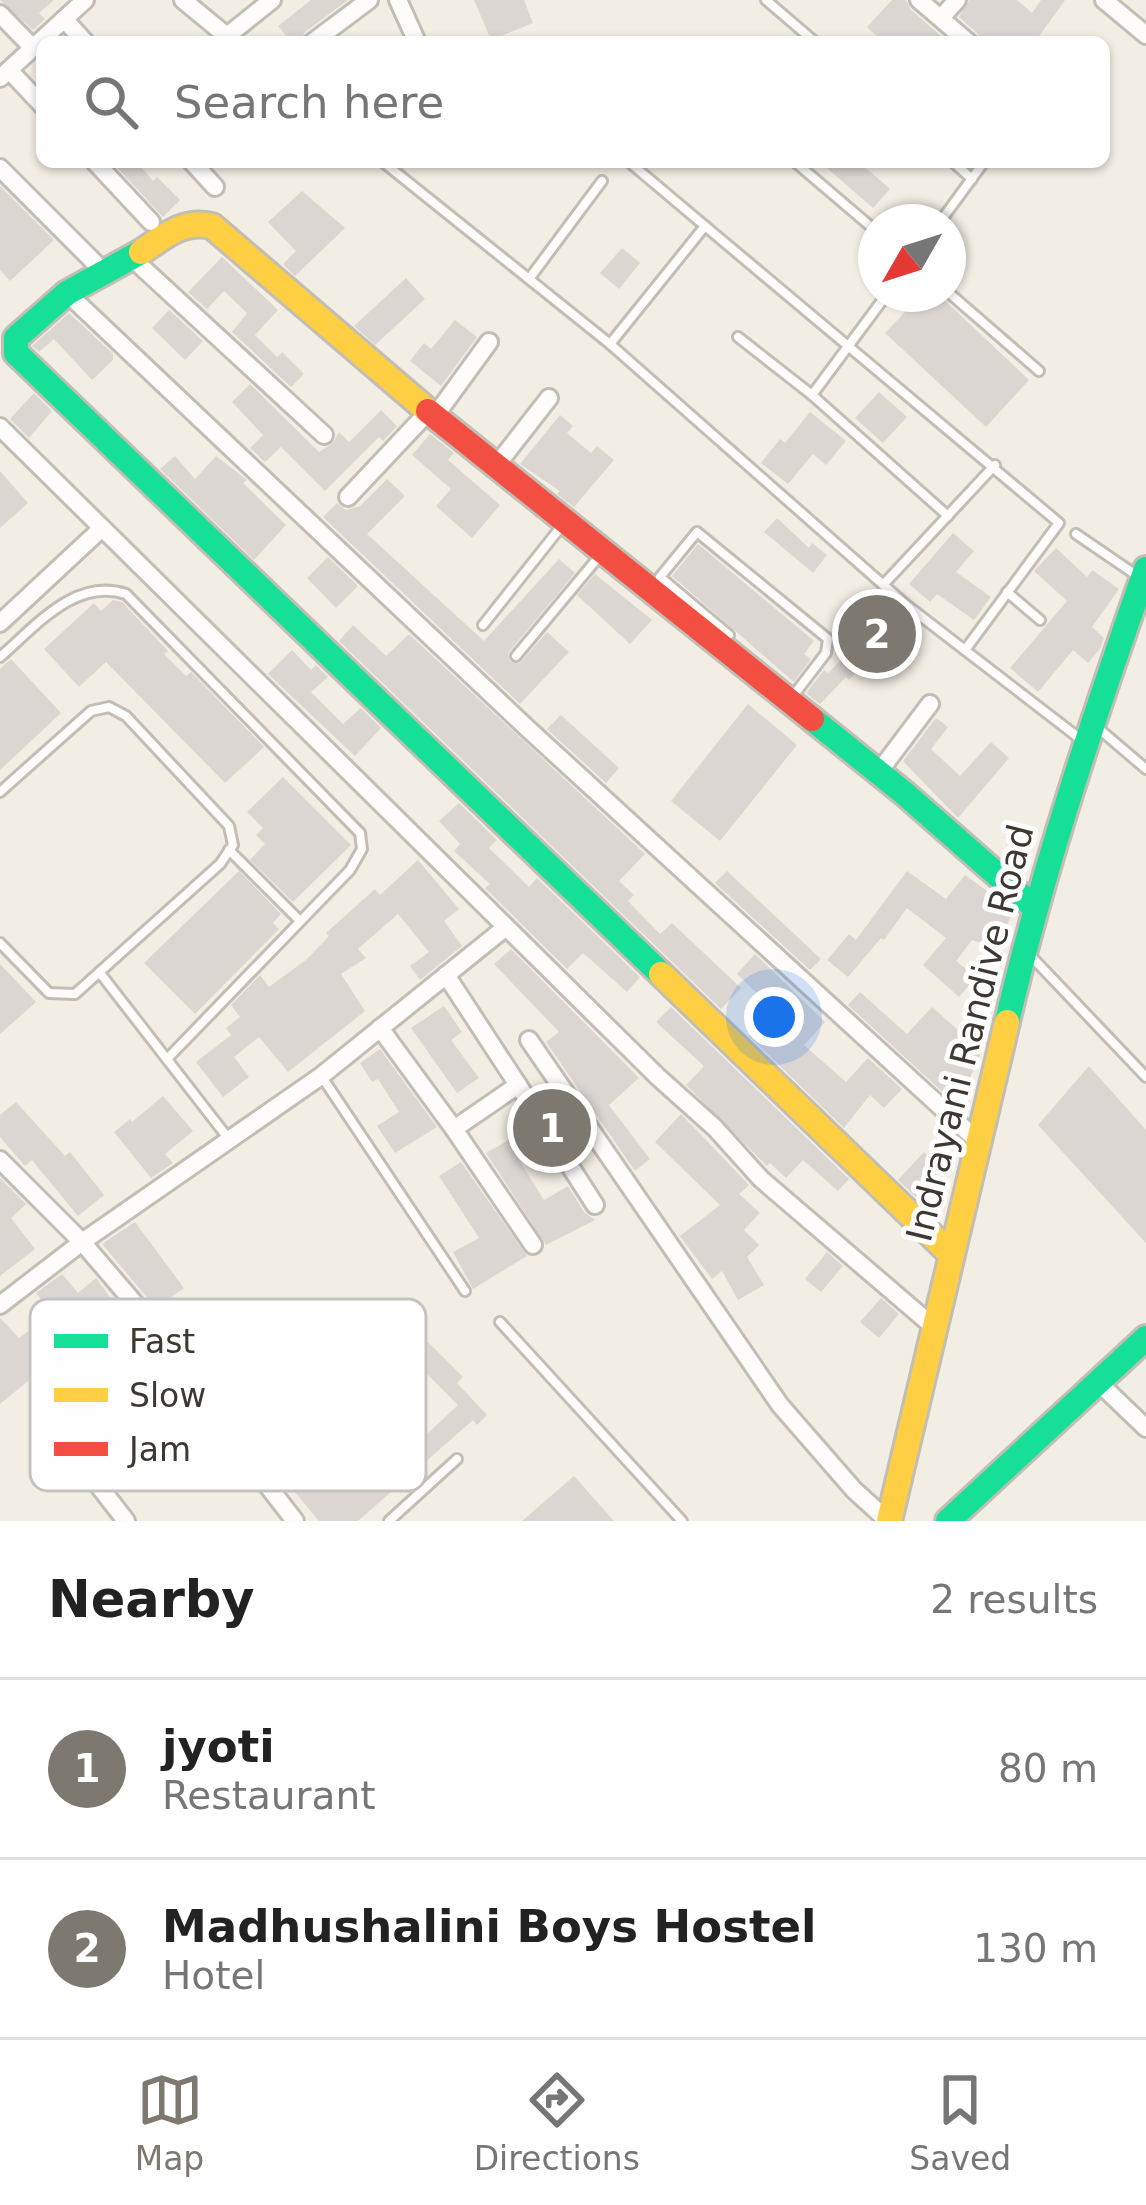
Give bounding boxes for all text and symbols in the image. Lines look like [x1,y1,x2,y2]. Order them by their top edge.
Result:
search box [36,36,1110,168]
icon: search [78,69,144,135]
text: Search here [174,76,444,129]
north arrow [858,204,966,312]
pin: 2 [838,589,916,679]
street label: Indrayani Randive Road [898,820,1042,1246]
your location [744,987,804,1047]
pin: 1 [513,1083,591,1173]
legend [30,1299,426,1491]
text: Fast [129,1322,195,1361]
text: Slow [129,1376,206,1415]
text: Jam [127,1430,191,1469]
text: Nearby [48,1570,255,1629]
text: 2 results [930,1577,1098,1622]
text: jyoti [162,1720,275,1773]
text: 1 [73,1746,101,1791]
text: 80 m [998,1746,1098,1791]
text: Restaurant [162,1773,376,1818]
text: Madhushalini Boys Hostel [162,1900,816,1953]
text: 2 [73,1926,101,1971]
text: 130 m [973,1926,1098,1971]
text: Hotel [162,1953,265,1998]
tab: Map [135,2067,204,2178]
tab: Directions [474,2067,640,2178]
tab: Saved [909,2067,1011,2178]

